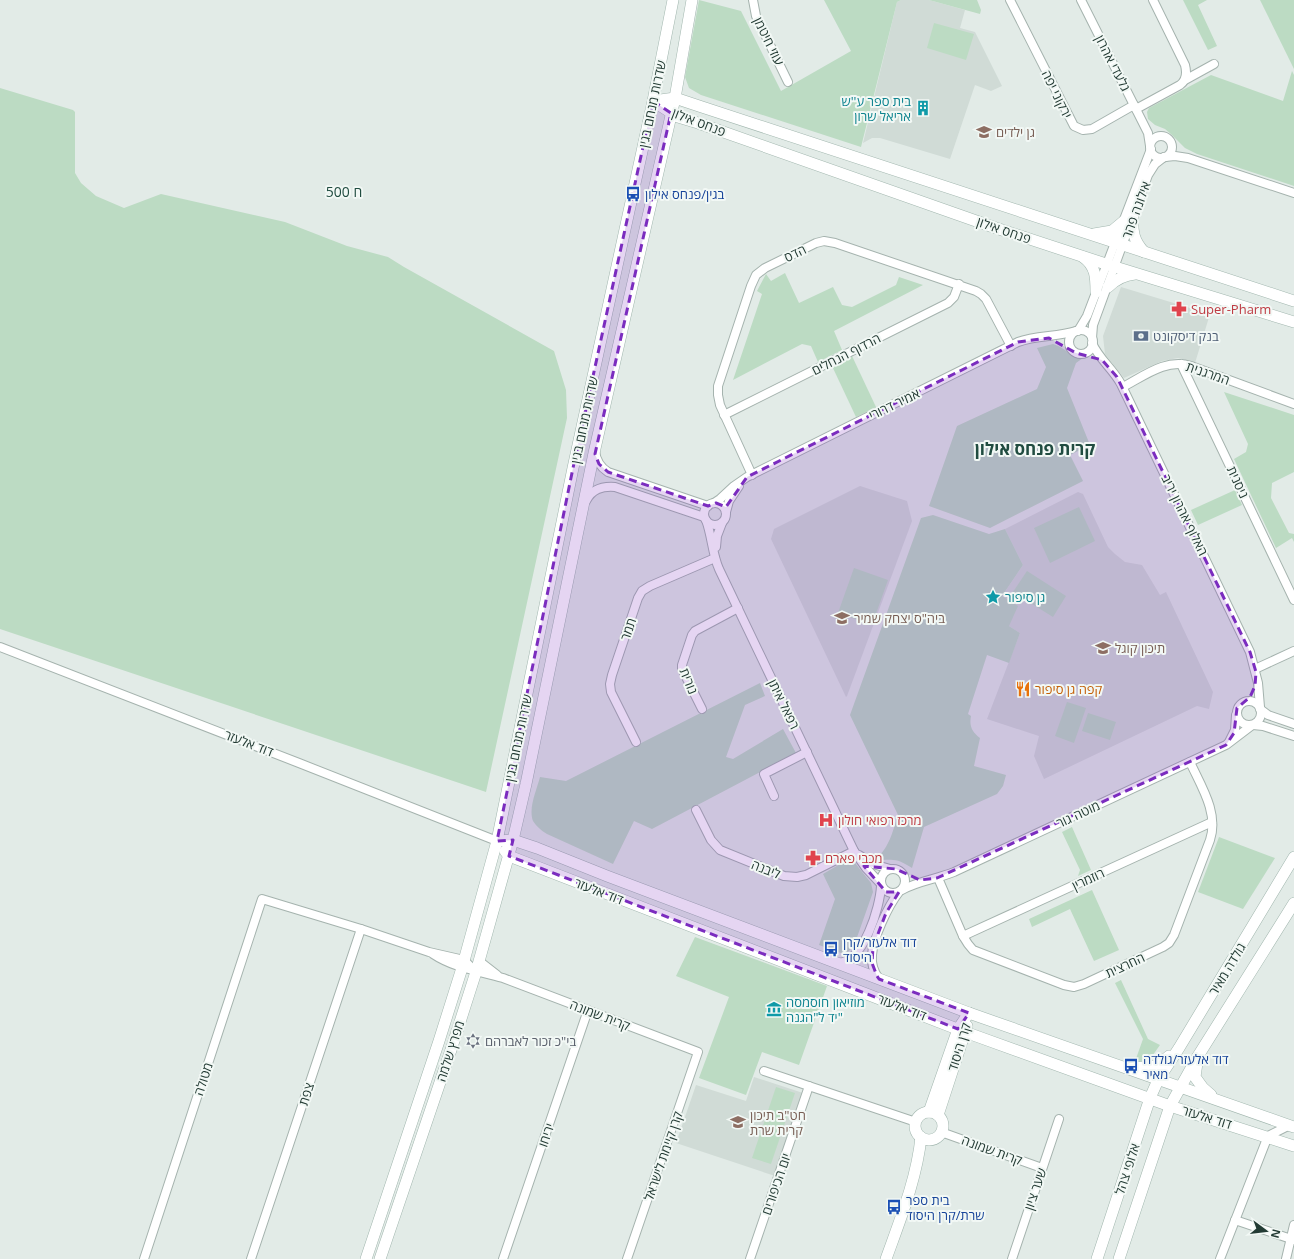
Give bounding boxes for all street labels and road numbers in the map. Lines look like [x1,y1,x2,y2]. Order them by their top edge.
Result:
street label: עוזי חיטמן [750,14,789,68]
street label: גלעדי אהרון [1091,32,1135,94]
street label: שדרות מנחם בגין [634,59,670,149]
street label: ירקוני יפה [1038,67,1076,121]
street label: פנחס אילון [670,104,729,141]
street label: אילונה פהר [1117,179,1155,241]
street label: פנחס אילון [974,212,1034,248]
street label: הדס [781,240,809,266]
street label: הרדוף הנחלים [808,329,884,379]
street label: המרגנית [1184,357,1232,389]
street label: שדרות מנחם בגין [566,375,602,465]
street label: אמיר דרורי [865,384,923,424]
street label: ניסנית [1223,463,1253,501]
street label: האלוף אהרון יריב [1158,471,1212,559]
street label: תמר [616,615,640,643]
street label: נורית [676,665,702,697]
street label: רפאל איתן [764,676,804,732]
street label: שדרות מנחם בגין [500,693,536,783]
street label: דוד אלעזר [222,725,277,761]
street label: מוטה גור [1053,796,1103,832]
street label: ליבנה [749,855,783,883]
street label: רוזמרין [1069,864,1107,894]
street label: דוד אלעזר [572,873,627,909]
street label: גולדה מאיר [1204,939,1250,999]
street label: החרצית [1102,948,1148,982]
street label: דוד אלעזר [875,989,930,1025]
street label: קרית שמונה [567,995,633,1035]
street label: מפרץ שלמה [432,1018,468,1084]
street label: קרן היסוד [943,1020,975,1073]
street label: מטולה [189,1060,217,1098]
street label: צפת [294,1080,318,1108]
street label: דוד אלעזר [1180,1101,1235,1133]
street label: קרן קיימת לישראל [639,1109,687,1203]
street label: יריחו [534,1121,558,1149]
street label: קרית שמונה [959,1131,1025,1169]
street label: אלופי צהל [1110,1141,1144,1197]
street label: יום הכיפורים [757,1151,795,1217]
street label: שער ציון [1019,1165,1051,1213]

